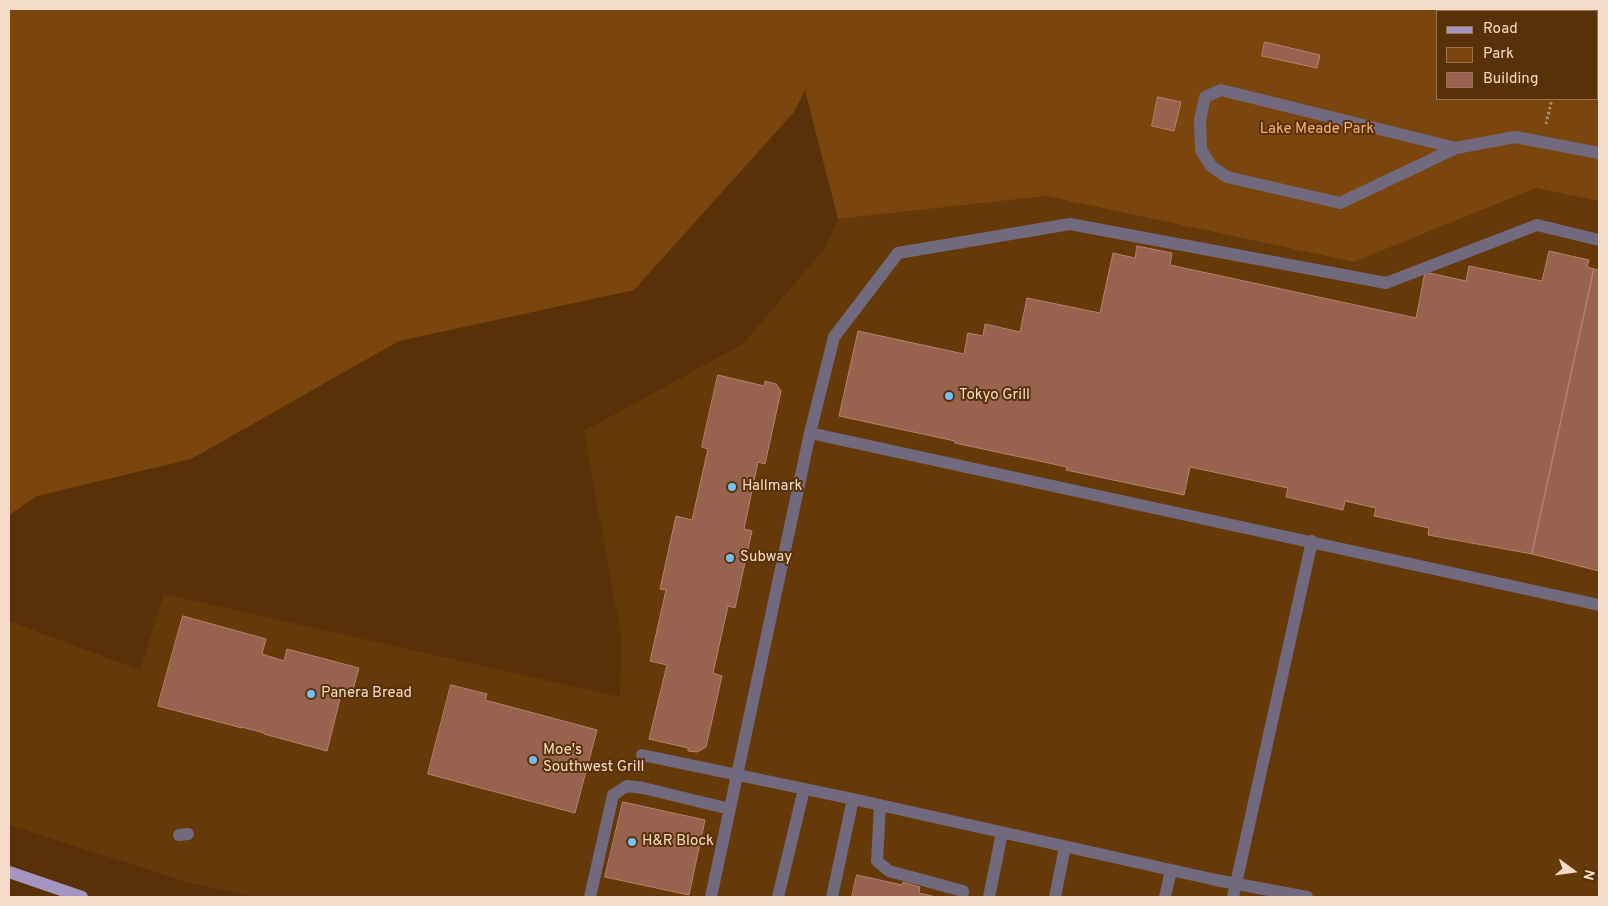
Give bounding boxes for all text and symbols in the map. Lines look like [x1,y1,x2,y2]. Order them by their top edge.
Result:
legend [1436,10,1598,100]
text: Road [1483,20,1518,39]
text: Park [1483,45,1514,64]
text: Building [1483,70,1538,89]
park label: Lake Meade Park [1260,121,1374,139]
place label: Tokyo Grill [959,387,1030,405]
marker: Tokyo Grill [943,390,955,402]
place label: Hallmark [742,478,802,496]
marker: Hallmark [726,481,738,493]
place label: Subway [740,549,792,567]
marker: Subway [724,552,736,564]
place label: Panera Bread [321,685,412,703]
marker: Panera Bread [305,688,317,700]
place label: Moe's Southwest Grill [543,742,645,777]
marker: Moe's Southwest Grill [527,754,539,766]
place label: H&R Block [642,833,714,851]
marker: H&R Block [626,836,638,848]
north arrow [1548,846,1598,896]
text: N [1579,868,1598,882]

